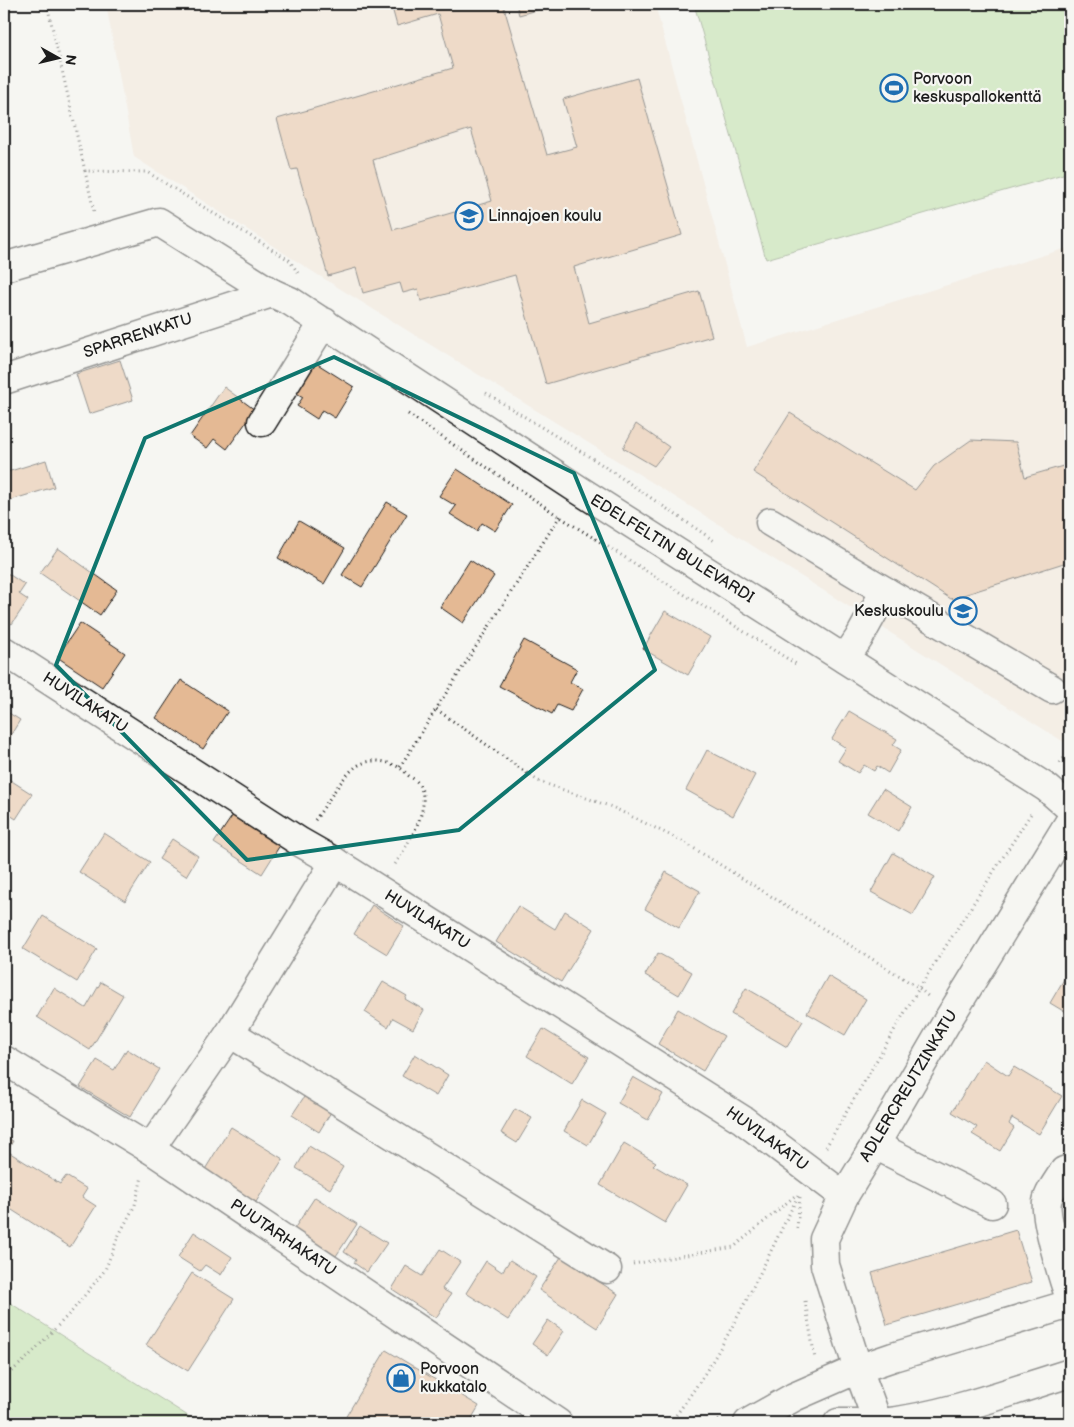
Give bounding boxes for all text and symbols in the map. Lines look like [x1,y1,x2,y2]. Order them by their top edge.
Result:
north arrow [32,32,82,82]
text: N [61,53,80,66]
place label: Porvoon keskuspallokenttä [913,70,1041,107]
sports icon: Porvoon keskuspallokenttä [879,73,909,103]
school or university icon: Linnajoen koulu [454,201,484,231]
place label: Linnajoen koulu [488,207,602,226]
street label: SPARRENKATU [81,309,195,363]
street label: EDELFELTIN BULEVARDI [587,491,757,607]
school or university icon: Keskuskoulu [948,596,978,626]
place label: Keskuskoulu [854,602,944,621]
street label: HUVILAKATU [39,669,131,737]
street label: HUVILAKATU [381,886,473,954]
street label: ADLERCREUTZINKATU [856,1007,962,1165]
street label: HUVILAKATU [722,1103,812,1175]
street label: PUUTARHAKATU [226,1195,340,1281]
place label: Porvoon kukkatalo [420,1360,487,1397]
shop icon: Porvoon kukkatalo [386,1363,416,1393]

